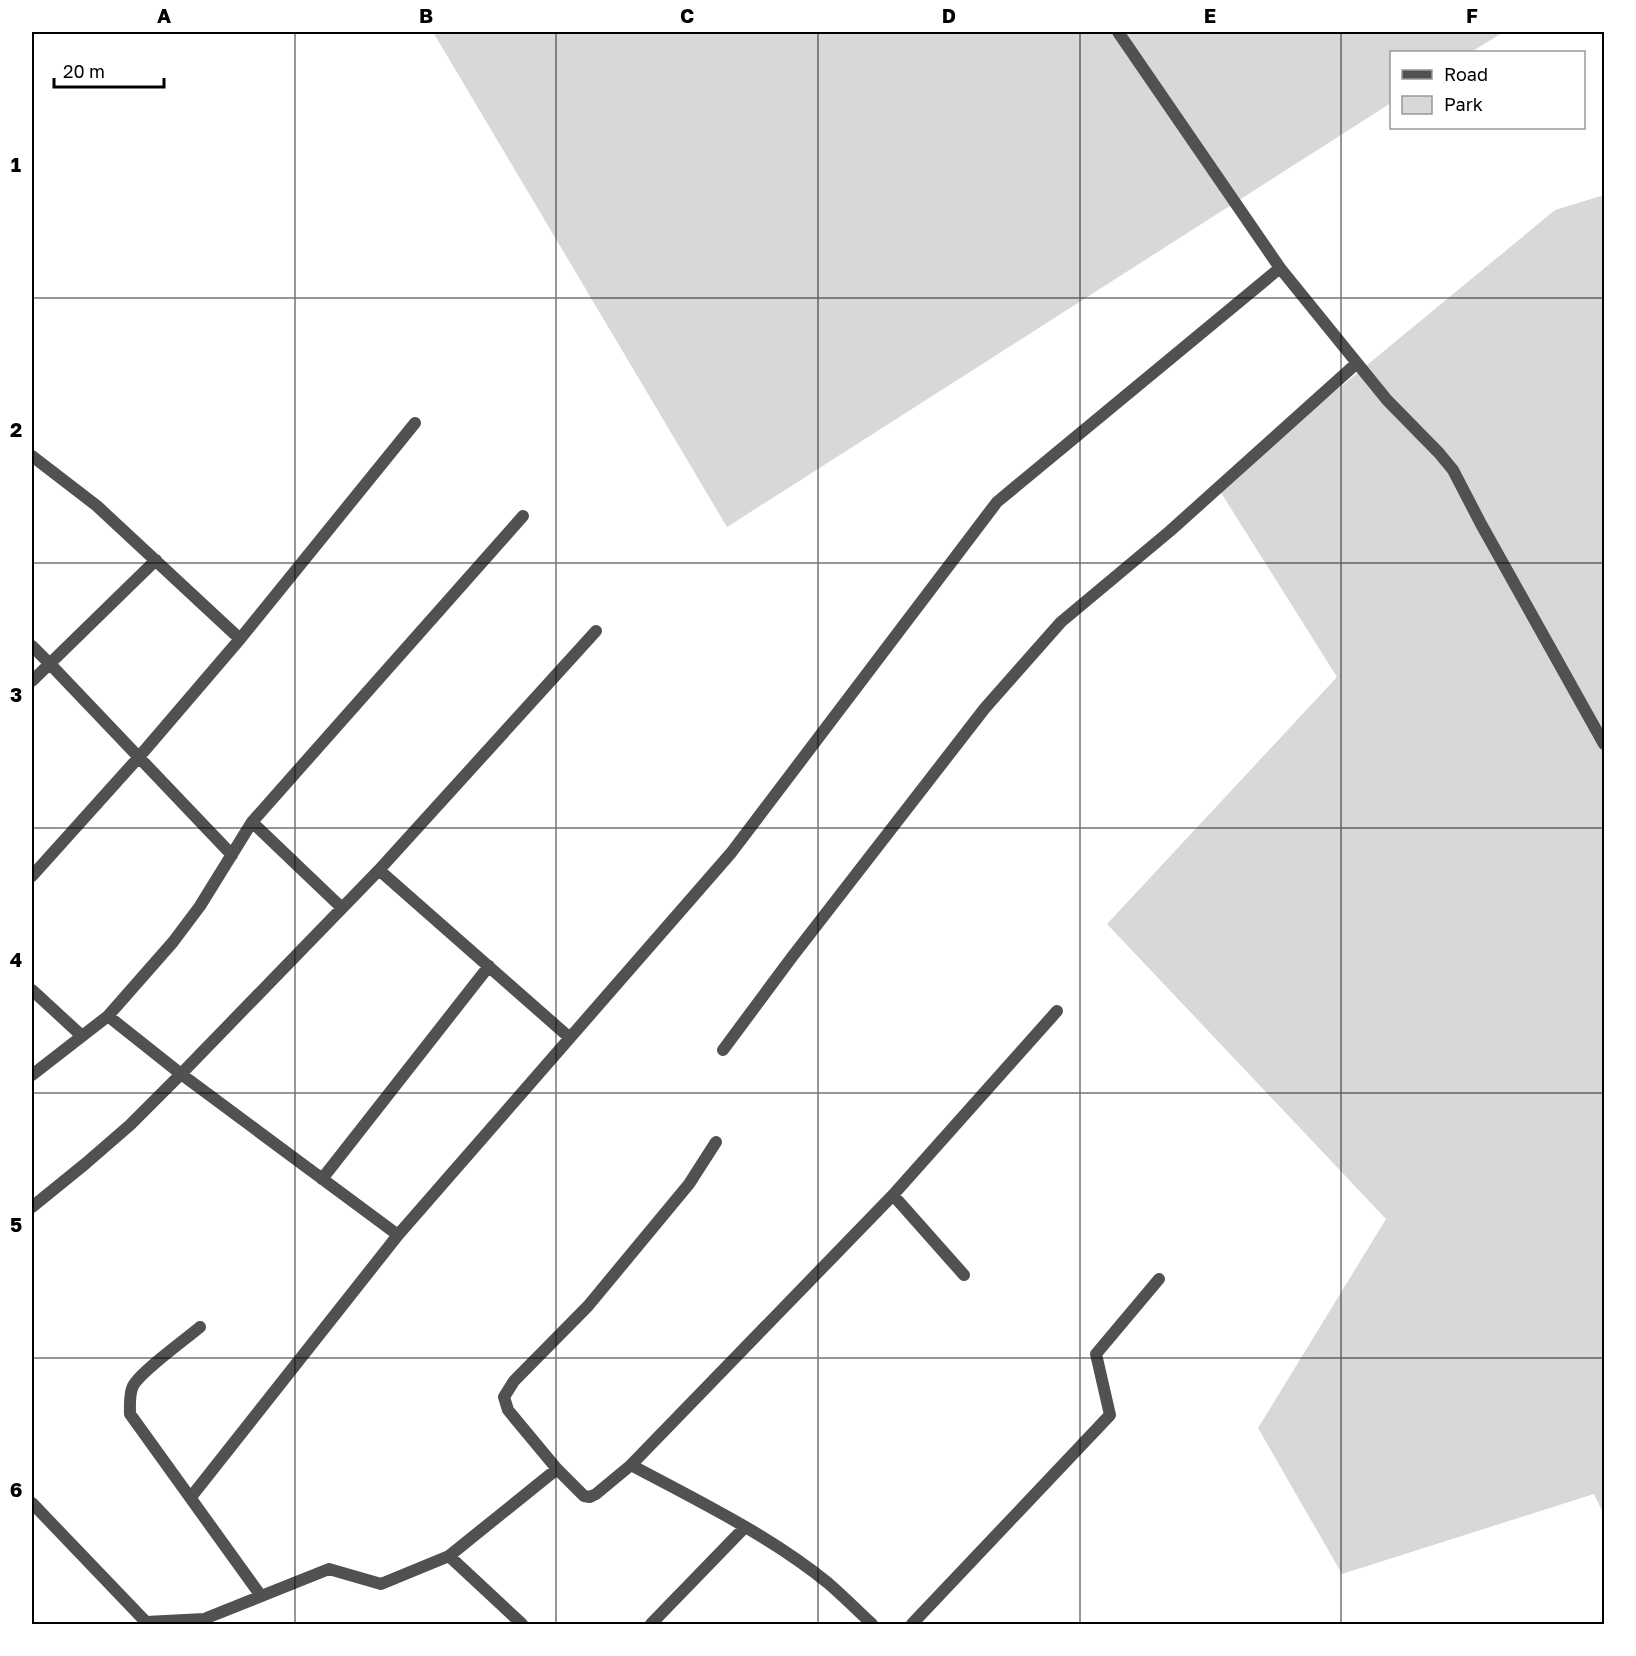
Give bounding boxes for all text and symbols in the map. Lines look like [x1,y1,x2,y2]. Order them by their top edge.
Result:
text: A [157,3,171,27]
text: B [419,3,433,27]
text: C [680,3,694,27]
text: D [942,3,956,27]
text: E [1204,3,1216,27]
text: F [1466,3,1478,27]
scale bar [54,51,164,89]
legend [1390,51,1585,129]
text: 20 m [63,60,105,82]
text: Road [1444,63,1488,85]
text: Park [1444,93,1483,115]
text: 1 [11,152,21,176]
text: 2 [10,417,22,441]
text: 3 [10,682,22,706]
text: 4 [10,947,22,971]
text: 5 [10,1212,22,1236]
text: 6 [10,1477,22,1501]

